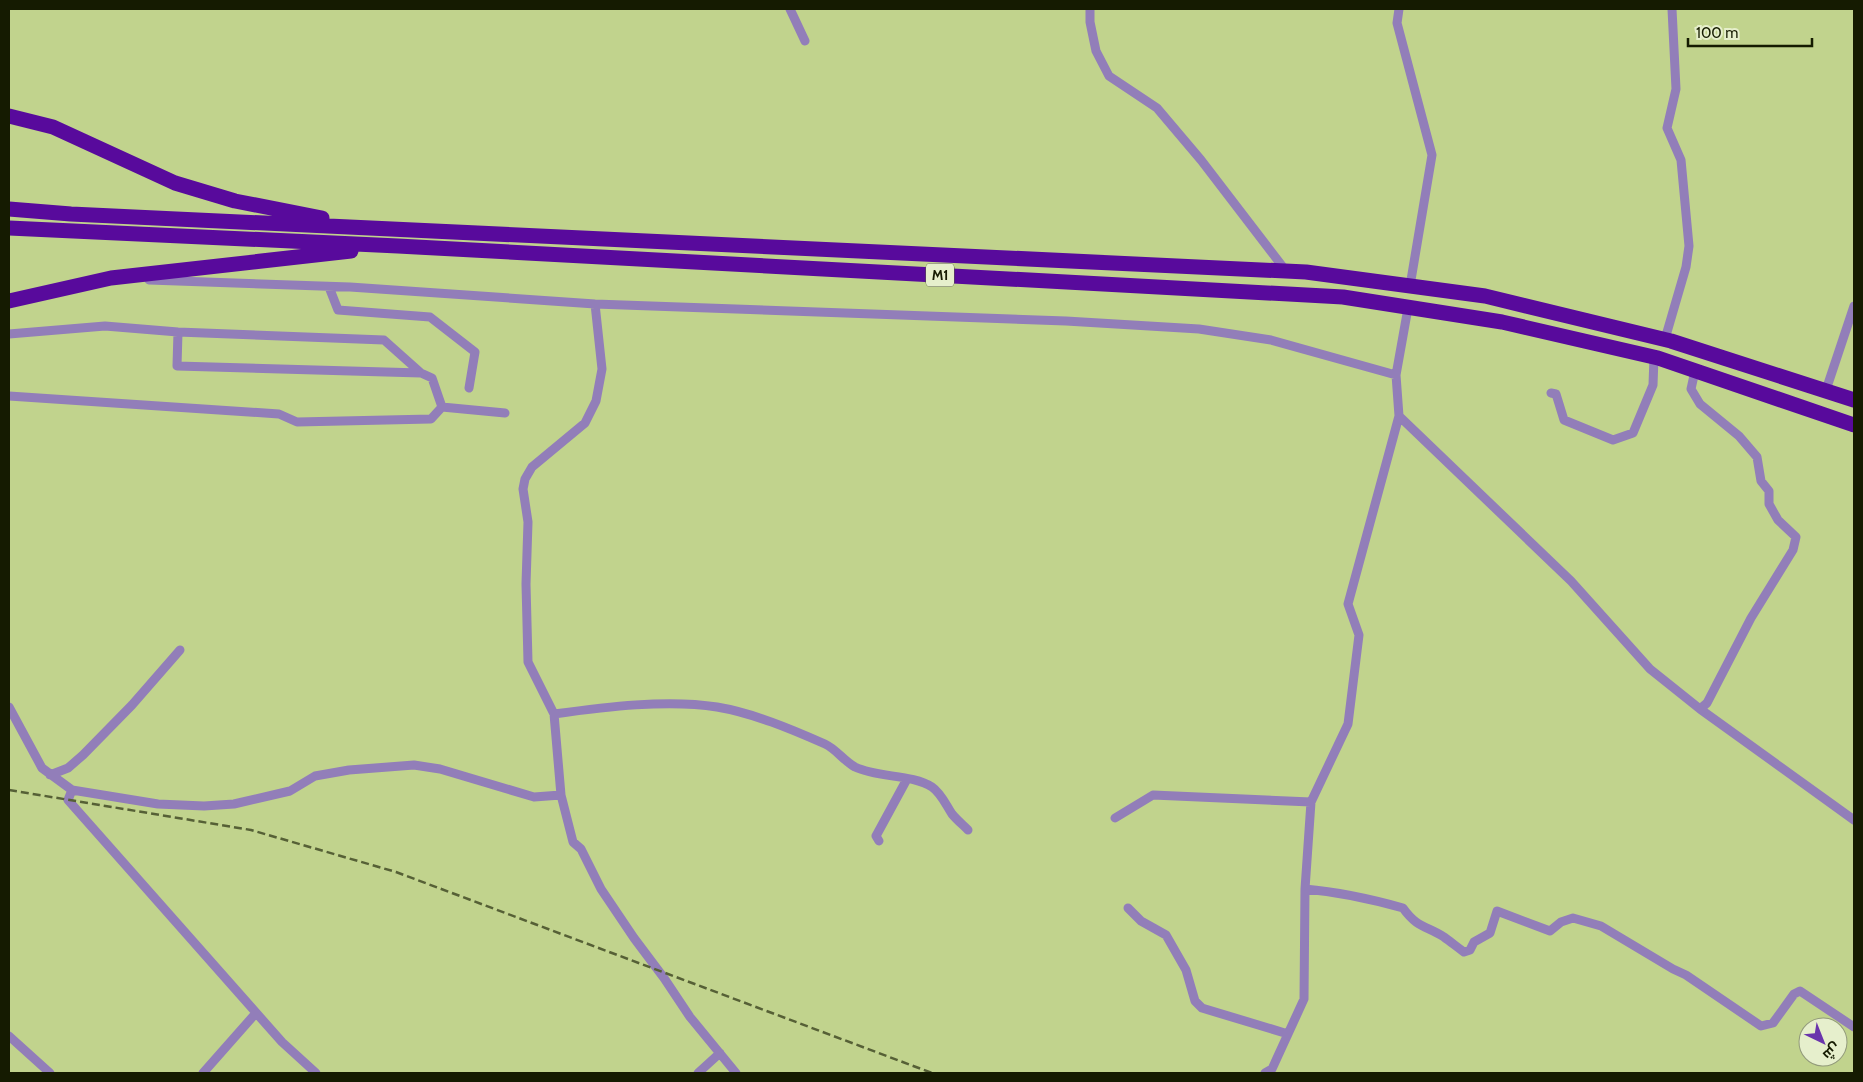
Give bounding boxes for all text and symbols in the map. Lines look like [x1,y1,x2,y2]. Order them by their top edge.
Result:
scale bar [1688,15,1812,47]
text: 100 m [1696,24,1738,42]
road number: M1 [926,264,954,286]
north arrow [1798,1017,1848,1067]
text: ش [1819,1039,1845,1064]

